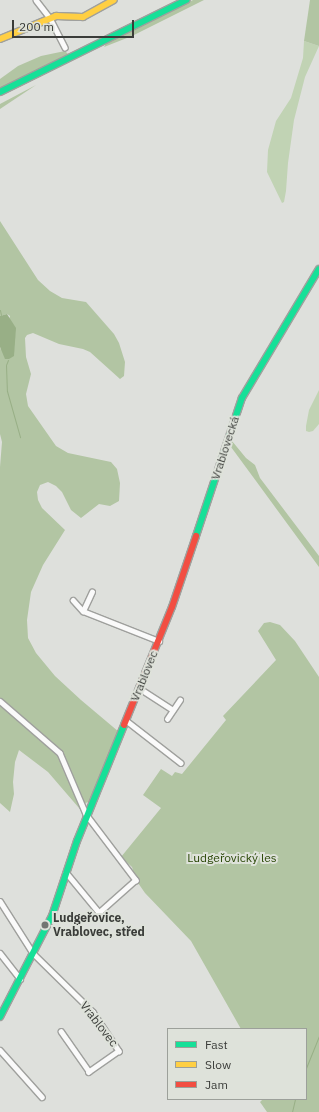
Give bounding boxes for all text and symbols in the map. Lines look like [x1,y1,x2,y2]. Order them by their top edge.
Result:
scale bar [14,12,136,38]
text: 200 m [19,19,54,34]
street label: Vrablovecká [208,414,242,482]
street label: Vrablovec [127,649,161,703]
park label: Ludgeřovický les [187,851,277,865]
place label: Ludgeřovice, Vrablovec, střed [53,911,145,939]
marker: Ludgeřovice, Vrablovec, střed [40,920,50,930]
street label: Vrablovec [77,999,121,1049]
legend [167,1028,307,1100]
text: Fast [205,1037,228,1052]
text: Slow [205,1057,231,1072]
text: Jam [205,1077,228,1092]

